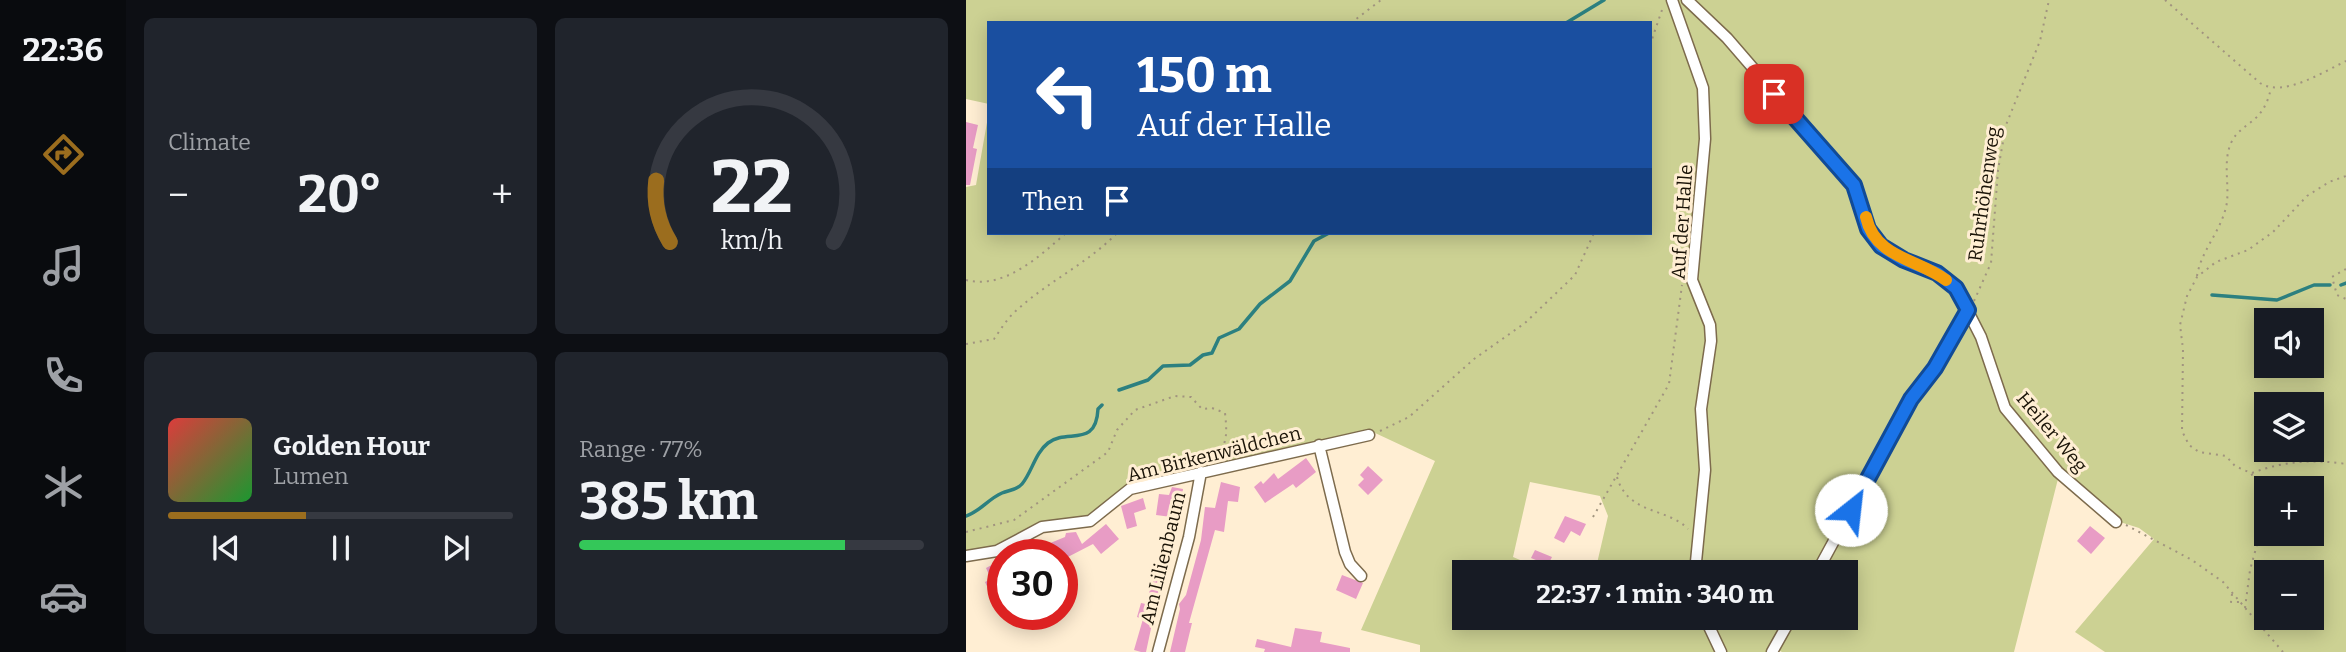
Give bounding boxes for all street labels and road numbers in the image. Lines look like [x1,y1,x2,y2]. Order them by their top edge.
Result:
street label: Ruhrhöhenweg [1963,125,2005,263]
street label: Auf der Halle [1666,164,1698,280]
street label: Heiler Weg [2012,387,2093,477]
street label: Am Birkenwäldchen [1125,421,1303,487]
street label: Am Lilienbaum [1135,489,1191,627]

